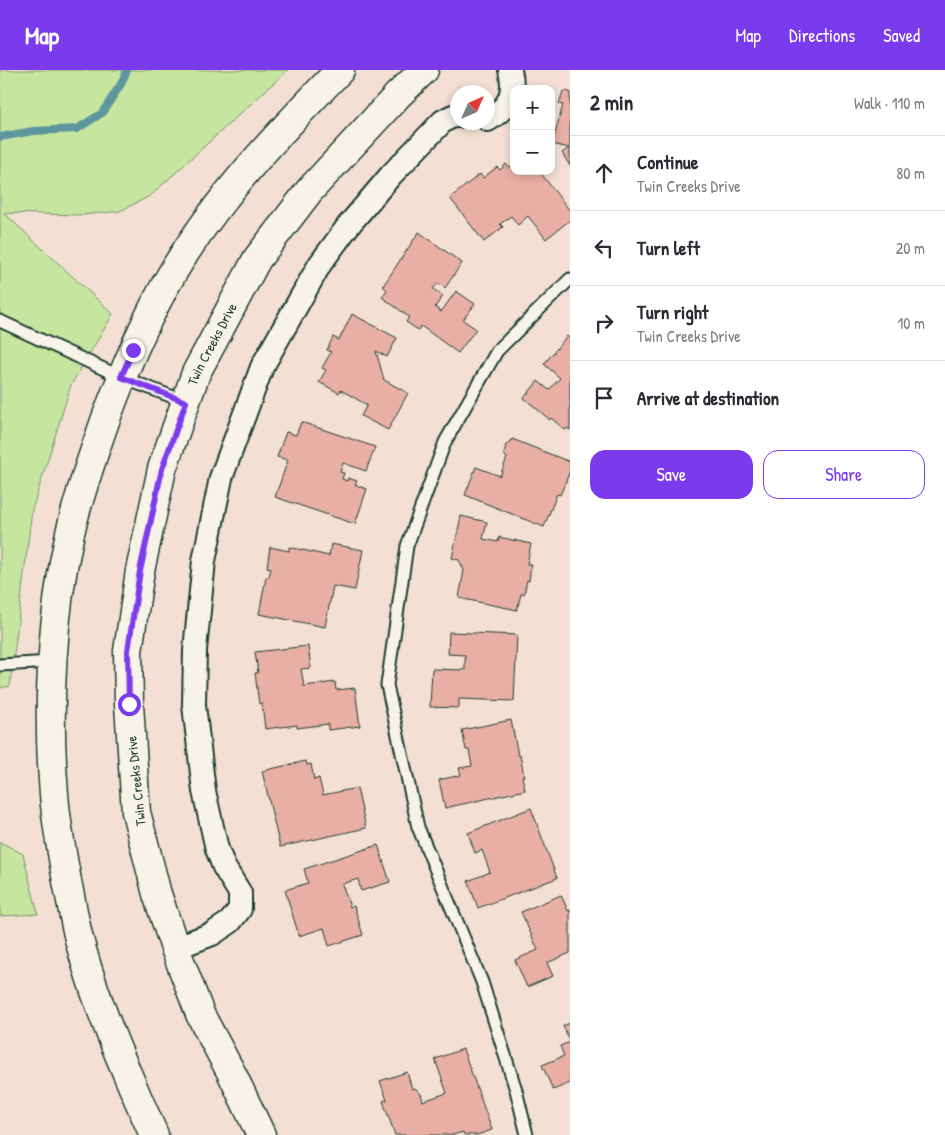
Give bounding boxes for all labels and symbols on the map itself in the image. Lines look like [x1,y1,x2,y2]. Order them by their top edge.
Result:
north arrow [450,85,495,130]
street label: Twin Creeks Drive [182,299,241,388]
route end [122,339,145,362]
route start [118,693,141,716]
street label: Twin Creeks Drive [121,735,150,827]

